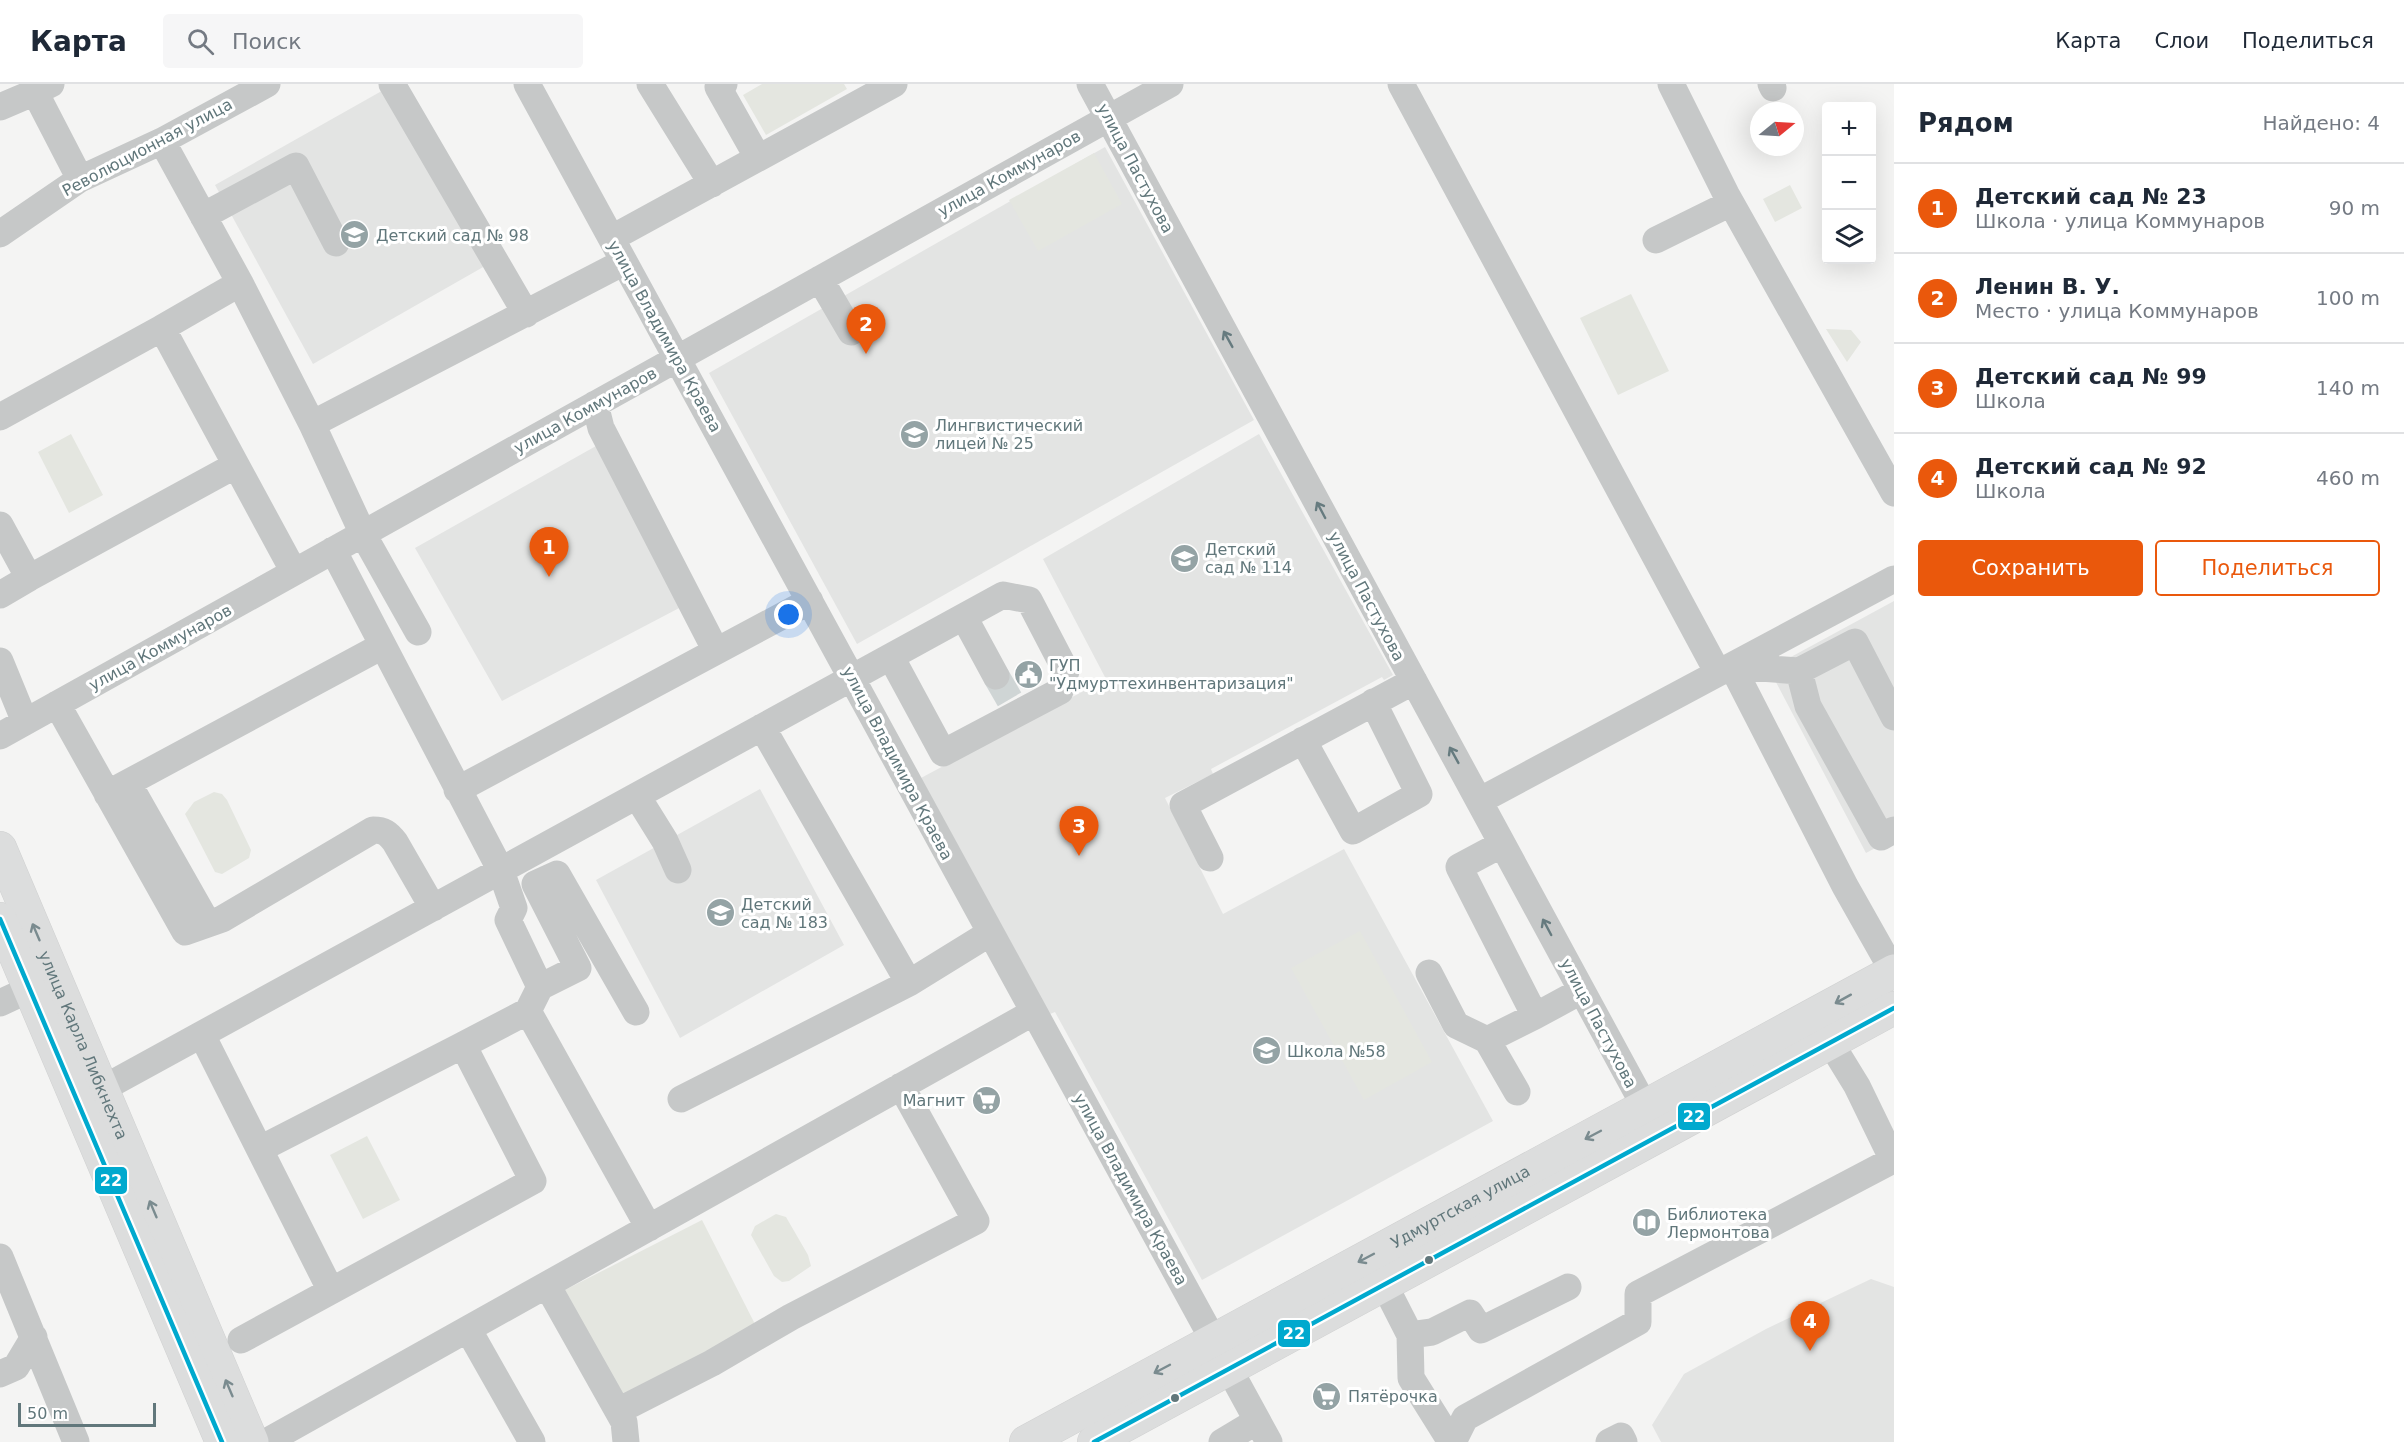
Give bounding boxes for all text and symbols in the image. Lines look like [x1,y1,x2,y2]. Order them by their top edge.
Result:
search box [163,14,583,68]
text: Карта [30,25,127,58]
icon: search [184,25,217,58]
text: Поиск [232,29,302,54]
text: Карта [2055,29,2121,53]
text: Слои [2154,29,2209,53]
text: Поделиться [2242,29,2374,53]
street label: Революционная улица [59,95,235,200]
street label: улица Пастухова [1093,100,1178,236]
north arrow [1750,102,1804,156]
map controls [1822,102,1876,264]
button: + [1822,102,1876,156]
text: Рядом [1918,108,2014,138]
text: Найдено: 4 [2262,111,2380,135]
street label: улица Коммунаров [935,126,1084,221]
button: − [1822,156,1876,210]
text: Детский сад № 23 [1975,184,2207,209]
text: 1 [1931,196,1944,220]
text: 90 m [2329,196,2380,220]
text: Школа · улица Коммунаров [1975,209,2265,233]
button: layers [1822,210,1876,264]
school or university icon: Детский сад № 98 [339,219,371,251]
place label: Детский сад № 98 [376,226,529,245]
street label: улица Владимира Краева [604,237,725,435]
text: Ленин В. У. [1975,274,2120,299]
text: 2 [1931,286,1944,310]
text: 100 m [2316,286,2380,310]
text: Место · улица Коммунаров [1975,299,2259,323]
pin: 2 [846,304,886,354]
one-way arrow [1222,330,1233,348]
street label: улица Коммунаров [511,363,660,458]
text: Детский сад № 99 [1975,364,2207,389]
text: 3 [1931,376,1944,400]
text: 140 m [2316,376,2380,400]
text: Школа [1975,389,2046,413]
place label: Лингвистический лицей № 25 [935,416,1083,453]
school or university icon: Лингвистический лицей № 25 [898,418,930,450]
text: Детский сад № 92 [1975,454,2207,479]
text: 4 [1931,466,1944,490]
text: 460 m [2316,466,2380,490]
text: Школа [1975,479,2046,503]
one-way arrow [1315,502,1327,519]
pin: 1 [530,528,568,577]
street label: улица Пастухова [1324,528,1409,664]
place label: Детский сад № 114 [1205,540,1292,577]
button: Сохранить [1918,540,2143,596]
button: Поделиться [2155,540,2380,596]
school or university icon: Детский сад № 114 [1168,542,1200,574]
street label: улица Коммунаров [86,600,235,695]
your location [774,600,803,629]
place label: ГУП "Удмурттехинвентаризация" [1049,656,1294,693]
public building icon: ГУП "Удмурттехинвентаризация" [1012,658,1044,690]
street label: улица Владимира Краева [838,663,957,863]
one-way arrow [1448,747,1460,764]
pin: 3 [1060,806,1098,856]
place label: Детский сад № 183 [741,895,828,932]
school or university icon: Детский сад № 183 [704,897,736,929]
one-way arrow [1541,918,1552,936]
one-way arrow [30,924,41,942]
street label: улица Карла Либкнехта [35,948,132,1142]
street label: улица Пастухова [1556,955,1641,1091]
one-way arrow [1834,994,1852,1005]
school or university icon: Школа №58 [1250,1035,1282,1067]
place label: Школа №58 [1287,1042,1386,1061]
supermarket icon: Магнит [970,1084,1002,1116]
street label: улица Владимира Краева [1070,1090,1191,1288]
place label: Магнит [903,1091,965,1110]
line badge: 22 [1677,1102,1711,1131]
text: 22 [1683,1107,1705,1126]
one-way arrow [1585,1130,1603,1141]
street label: Удмуртская улица [1387,1161,1533,1252]
line badge: 22 [94,1166,128,1195]
text: 22 [100,1171,122,1190]
one-way arrow [147,1200,158,1218]
place label: Библиотека Лермонтова [1667,1205,1770,1242]
library icon: Библиотека Лермонтова [1630,1207,1662,1239]
one-way arrow [1358,1253,1376,1264]
unlabelled marker [1423,1254,1435,1266]
pin: 4 [1790,1302,1830,1351]
line badge: 22 [1277,1319,1311,1348]
text: 22 [1283,1324,1305,1343]
one-way arrow [1154,1363,1171,1375]
one-way arrow [223,1379,234,1398]
supermarket icon: Пятёрочка [1311,1380,1343,1412]
place label: Пятёрочка [1348,1387,1438,1406]
unlabelled marker [1169,1392,1181,1404]
scale bar [18,1400,156,1428]
text: 50 m [27,1404,68,1423]

